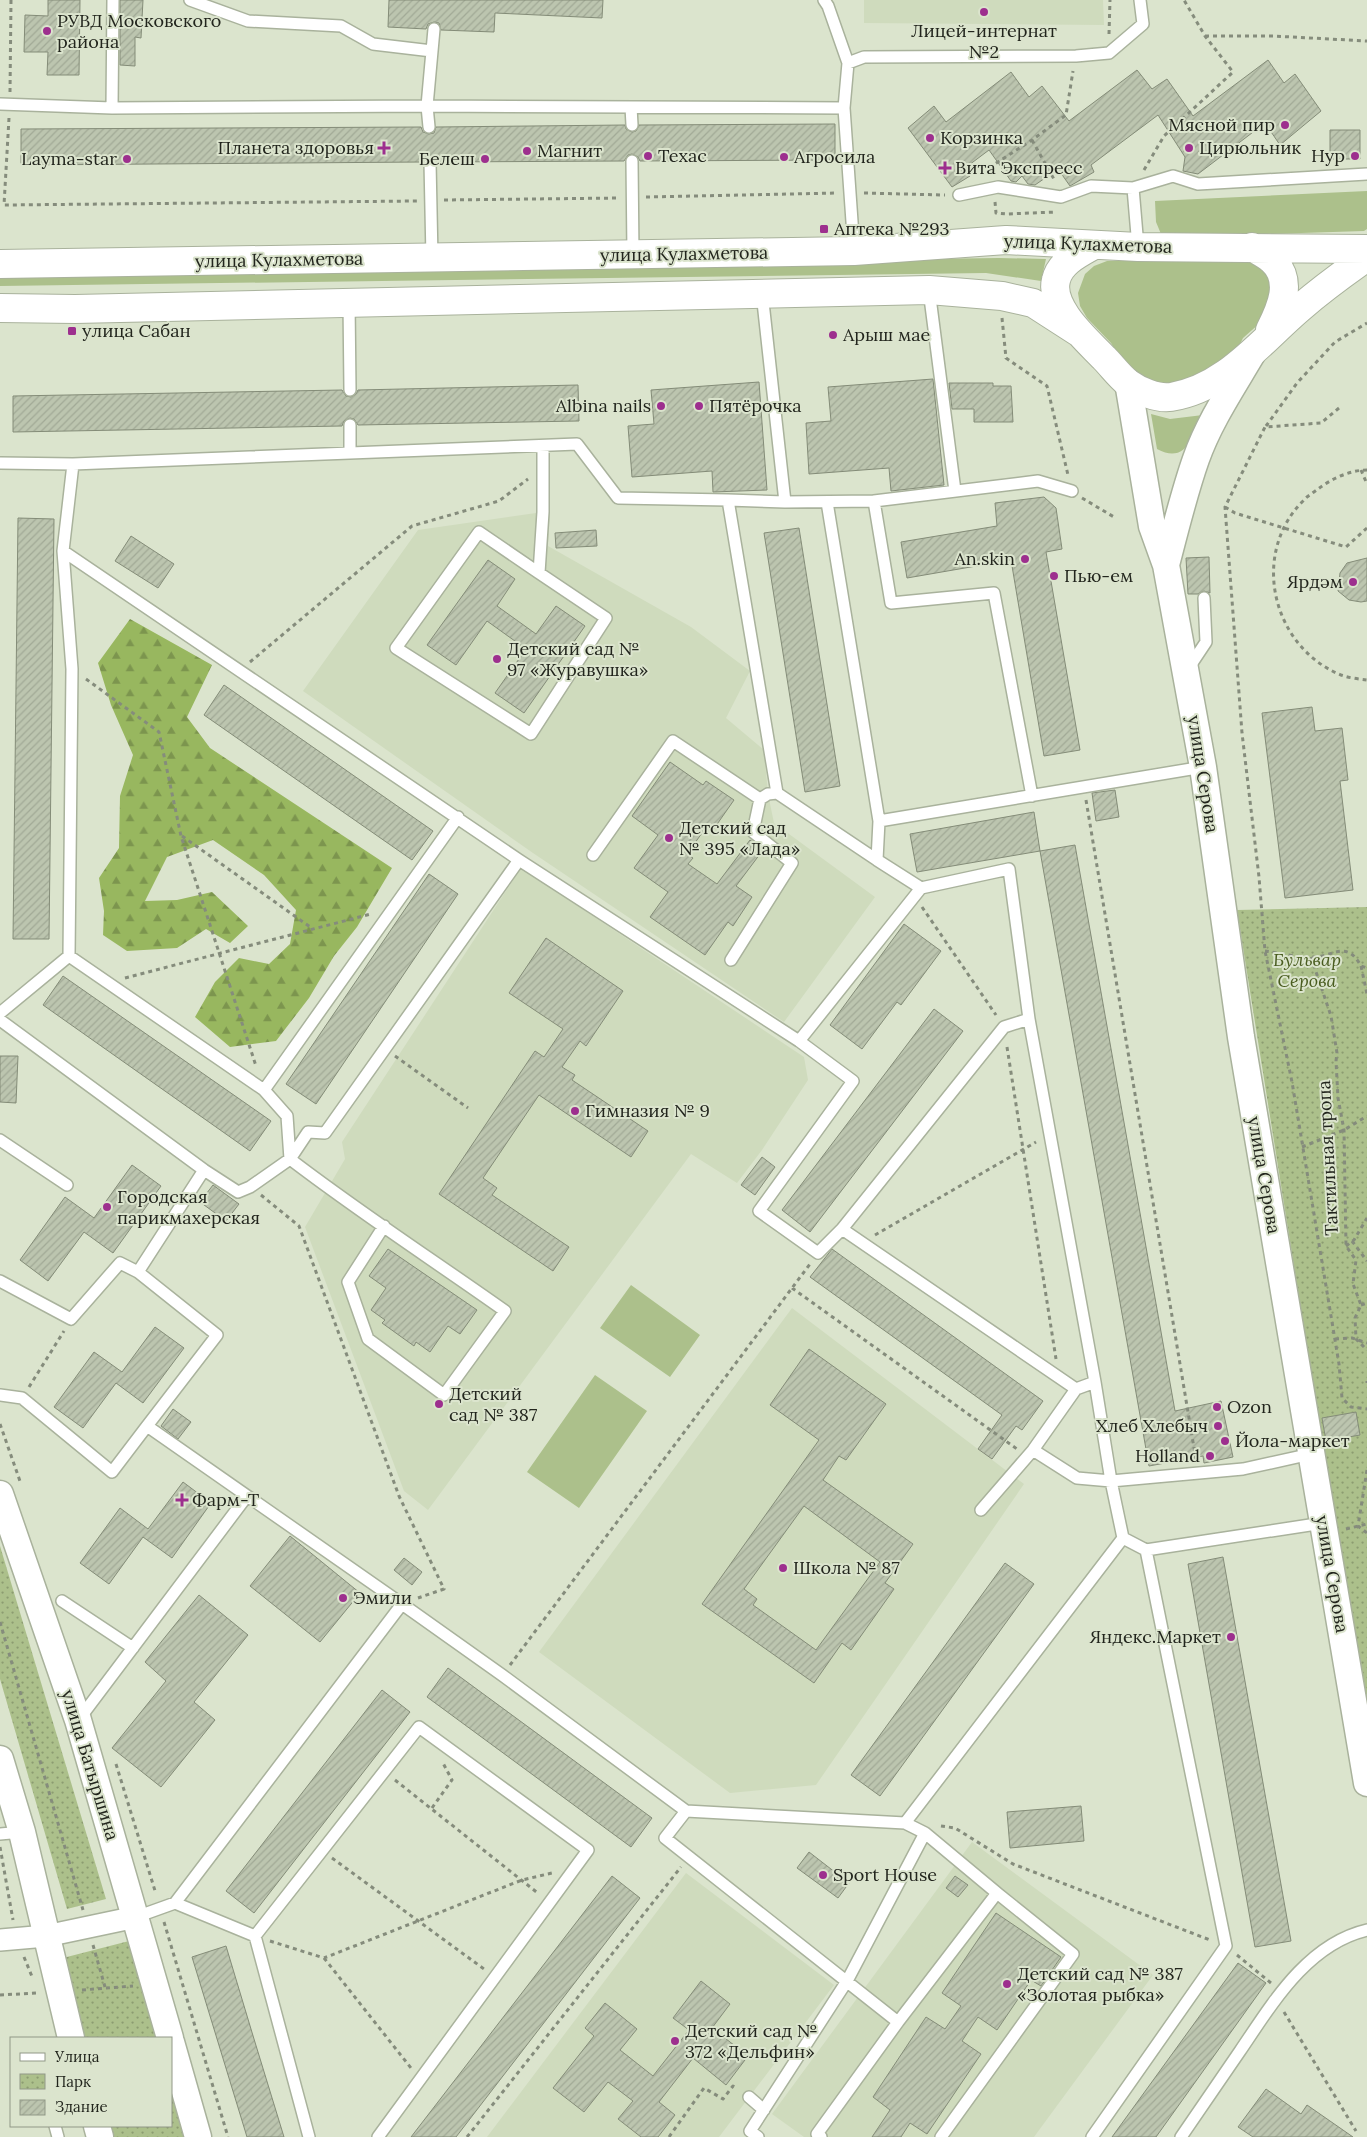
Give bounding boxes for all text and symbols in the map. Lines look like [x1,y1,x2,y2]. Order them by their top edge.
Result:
marker: Лицей-интернат №2 [978,6,990,18]
place label: РУВД Московского района [57,9,221,53]
place label: Лицей-интернат №2 [911,19,1057,63]
marker: РУВД Московского района [41,25,53,37]
place label: Мясной пир [1168,113,1275,136]
marker: Мясной пир [1279,119,1291,131]
place label: Корзинка [940,126,1023,149]
marker: Корзинка [924,132,936,144]
place label: Планета здоровья [217,136,374,159]
place label: Цирюльник [1199,136,1301,159]
place label: Магнит [537,139,602,162]
marker: Планета здоровья [378,142,390,154]
marker: Цирюльник [1183,142,1195,154]
place label: Техас [658,144,707,167]
place label: Нур [1311,144,1345,167]
marker: Магнит [521,145,533,157]
place label: Агросила [793,145,875,168]
place label: Layma-star [21,147,117,170]
place label: Белеш [419,147,475,170]
marker: Техас [642,150,654,162]
marker: Нур [1349,150,1361,162]
marker: Агросила [778,151,790,163]
marker: Layma-star [121,153,133,165]
marker: Белеш [479,153,491,165]
place label: Вита Экспресс [955,156,1083,179]
marker: Вита Экспресс [939,162,951,174]
place label: Аптека №293 [833,217,950,240]
marker: Аптека №293 [818,223,830,235]
street label: улица Кулахметова [1003,229,1173,258]
street label: улица Кулахметова [600,241,768,266]
street label: улица Кулахметова [195,247,363,272]
place label: улица Сабан [82,319,191,342]
place label: Арыш мае [842,323,931,346]
marker: улица Сабан [66,325,78,337]
marker: Арыш мае [827,329,839,341]
place label: Albina nails [555,394,651,417]
place label: Пятёрочка [709,394,801,417]
marker: Albina nails [655,400,667,412]
marker: Пятёрочка [693,400,705,412]
place label: An.skin [953,547,1015,570]
marker: An.skin [1019,553,1031,565]
place label: Пью-ем [1064,564,1133,587]
marker: Пью-ем [1048,570,1060,582]
place label: Ярдәм [1286,570,1343,593]
marker: Ярдәм [1347,576,1359,588]
place label: Детский сад № 97 «Журавушка» [507,637,648,681]
marker: Детский сад № 97 «Журавушка» [491,653,503,665]
street label: улица Серова [1183,713,1224,834]
place label: Детский сад № 395 «Лада» [679,816,800,860]
marker: Детский сад № 395 «Лада» [663,832,675,844]
park label: Бульвар Серова [1273,948,1341,992]
street label: Тактильная тропа [1312,1080,1343,1236]
place label: Гимназия № 9 [585,1099,710,1122]
marker: Гимназия № 9 [569,1105,581,1117]
street label: улица Серова [1243,1114,1286,1235]
place label: Городская парикмахерская [117,1185,260,1229]
marker: Городская парикмахерская [101,1201,113,1213]
place label: Детский сад № 387 [449,1382,537,1426]
place label: Ozon [1227,1395,1272,1418]
marker: Детский сад № 387 [433,1398,445,1410]
marker: Ozon [1211,1401,1223,1413]
place label: Хлеб Хлебыч [1096,1414,1208,1437]
marker: Хлеб Хлебыч [1212,1420,1224,1432]
place label: Йола-маркет [1235,1429,1350,1452]
marker: Йола-маркет [1219,1435,1231,1447]
place label: Holland [1135,1444,1200,1467]
marker: Holland [1204,1450,1216,1462]
place label: Фарм-Т [192,1488,260,1511]
marker: Фарм-Т [176,1494,188,1506]
street label: улица Серова [1311,1513,1354,1634]
place label: Школа № 87 [793,1556,900,1579]
marker: Школа № 87 [777,1562,789,1574]
place label: Эмили [353,1586,412,1609]
marker: Эмили [337,1592,349,1604]
place label: Яндекс.Маркет [1089,1625,1221,1648]
marker: Яндекс.Маркет [1225,1631,1237,1643]
street label: улица Батыршина [57,1687,124,1843]
place label: Sport House [833,1863,937,1886]
marker: Sport House [817,1869,829,1881]
place label: Детский сад № 387 «Золотая рыбка» [1017,1962,1183,2006]
marker: Детский сад № 387 «Золотая рыбка» [1001,1978,1013,1990]
place label: Детский сад № 372 «Дельфин» [685,2019,818,2063]
marker: Детский сад № 372 «Дельфин» [669,2035,681,2047]
legend [10,2037,172,2127]
text: Улица [54,2047,100,2066]
text: Парк [55,2072,91,2091]
text: Здание [55,2097,108,2116]

